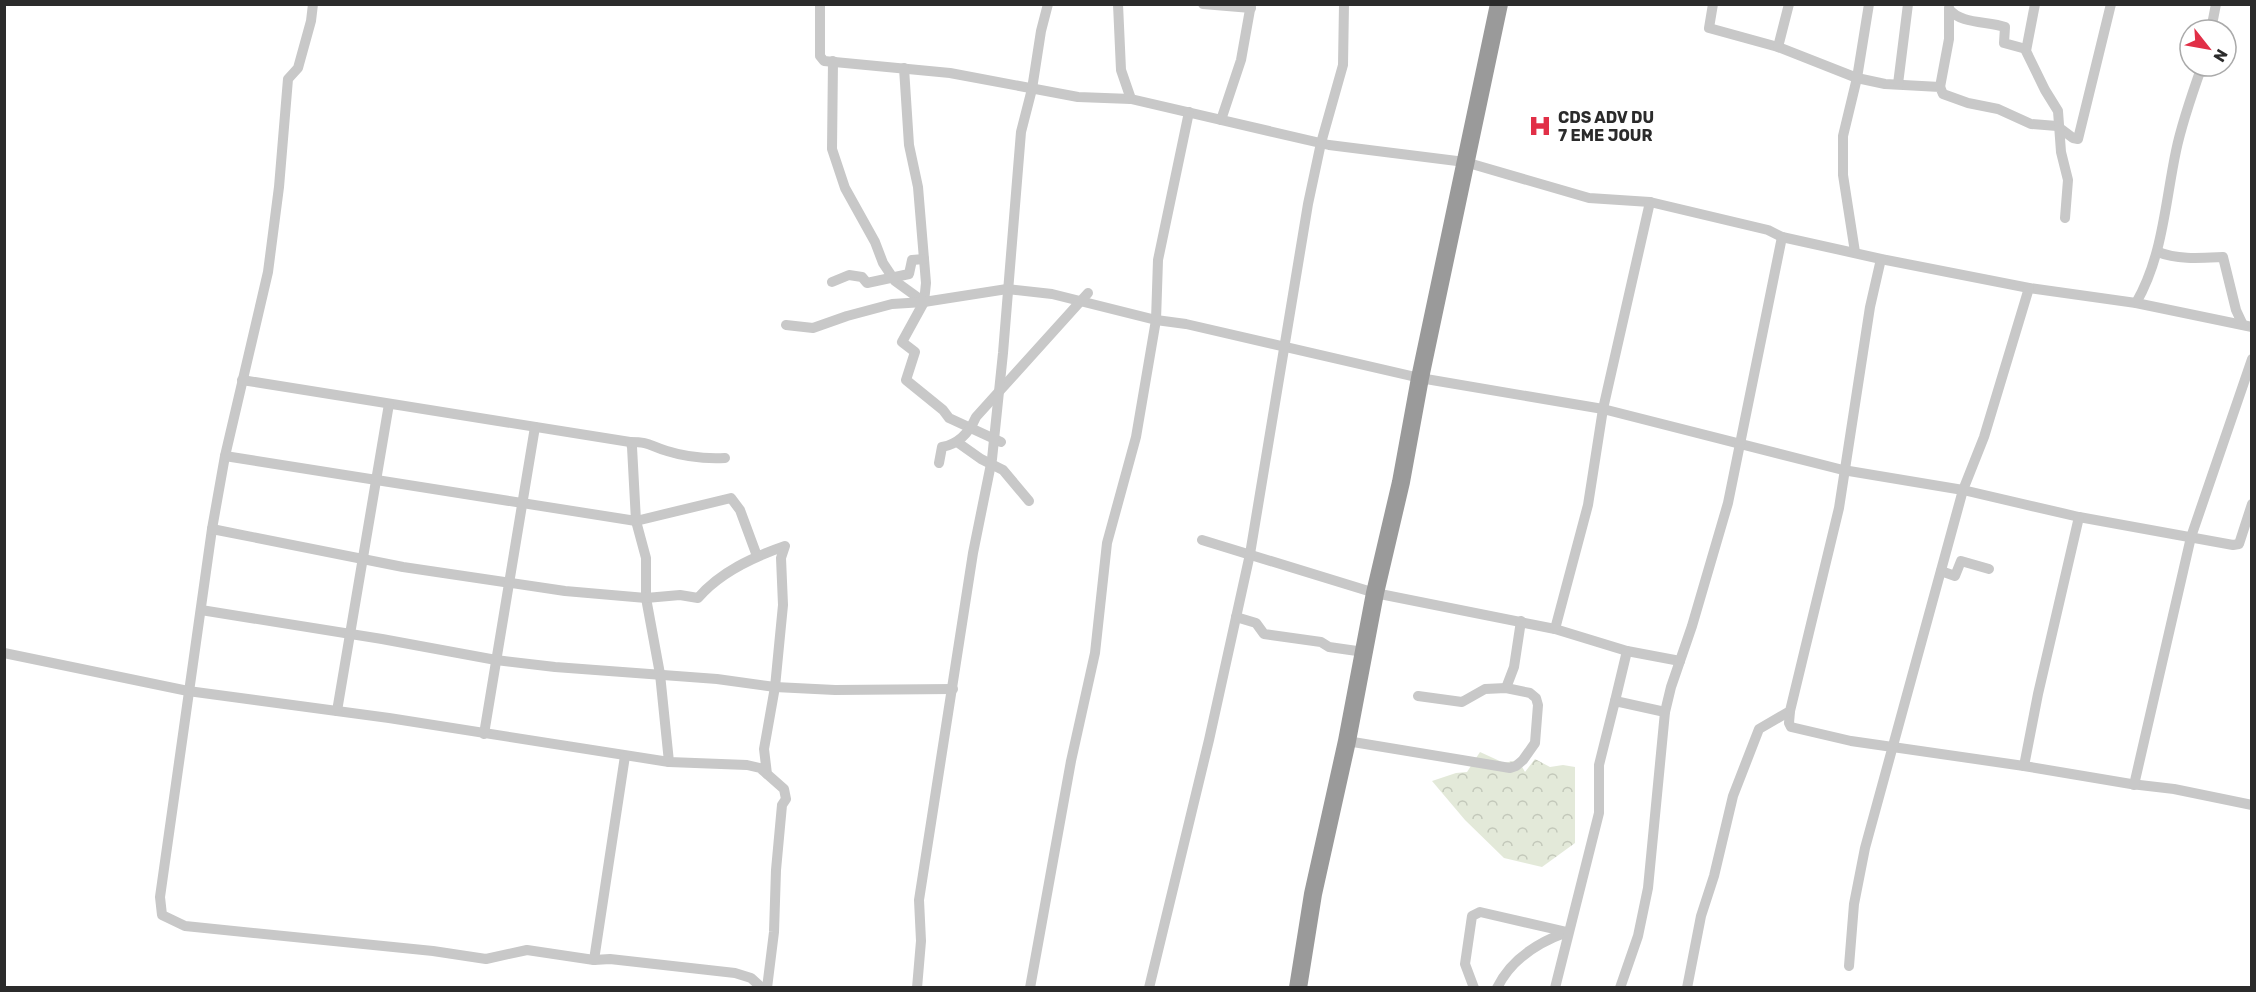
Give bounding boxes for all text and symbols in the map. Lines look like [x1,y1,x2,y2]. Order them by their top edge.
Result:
north arrow [2178,18,2238,78]
text: N [2209,46,2232,65]
place label: CDS ADV DU 7 EME JOUR [1558,108,1654,145]
hospital icon: CDS ADV DU 7 EME JOUR [1527,113,1553,139]

